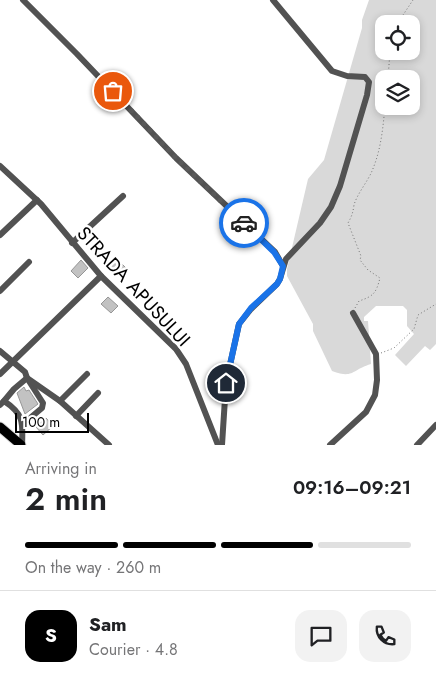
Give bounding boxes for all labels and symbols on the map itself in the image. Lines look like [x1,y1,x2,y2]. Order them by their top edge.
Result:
pin [92,70,134,112]
courier [219,198,269,248]
street label: STRADA APUSULUI [71,220,196,352]
pin [205,362,247,404]
scale bar [15,410,89,433]

